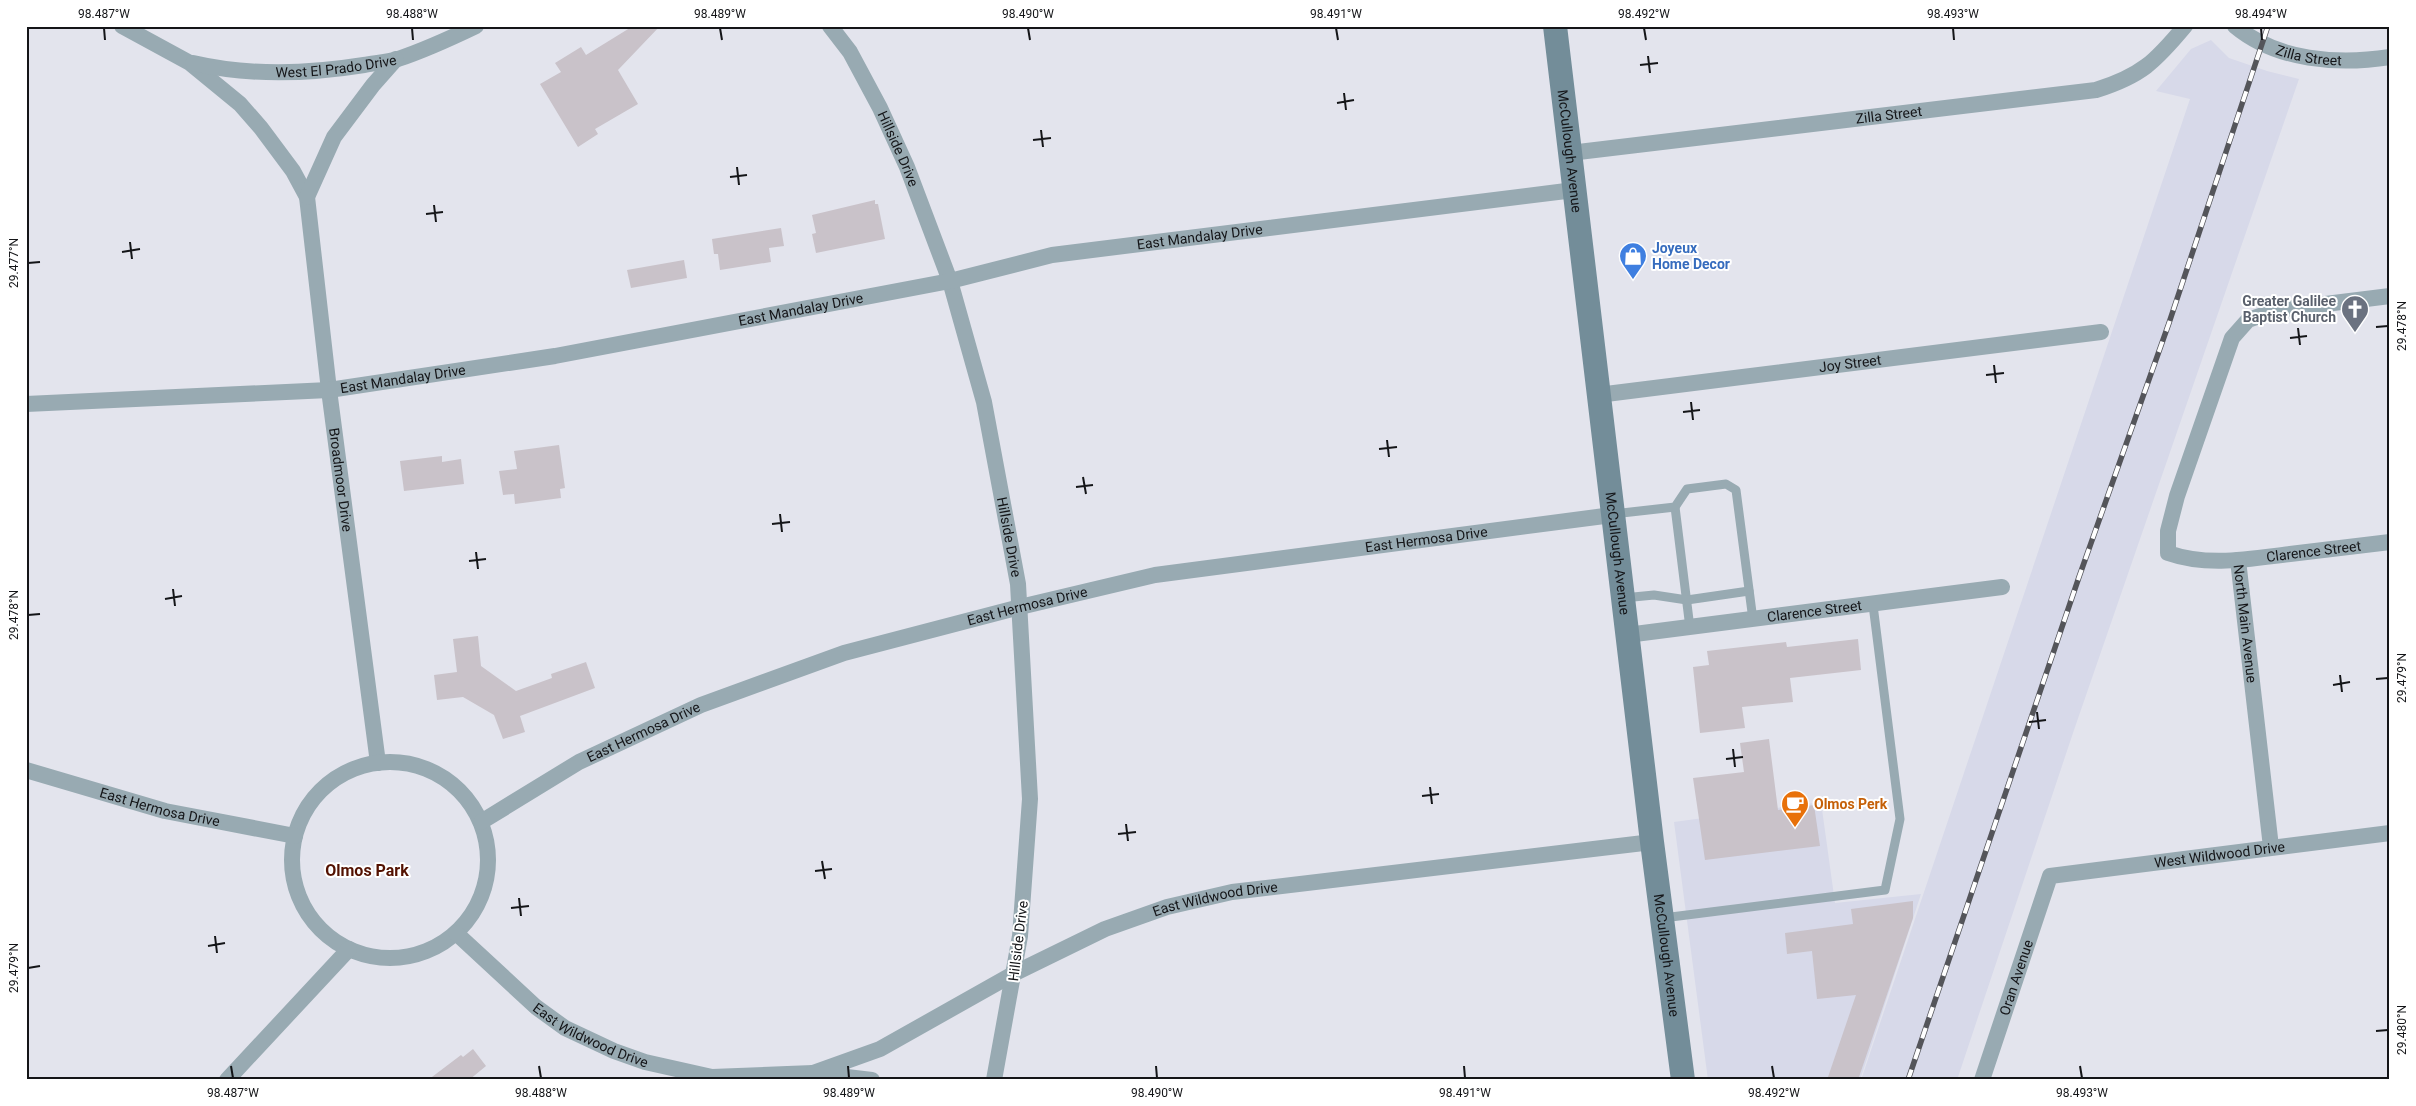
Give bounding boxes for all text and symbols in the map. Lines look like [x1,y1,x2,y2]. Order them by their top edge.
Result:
text: 98.487°W [78,7,130,21]
text: 98.488°W [386,7,438,21]
text: 98.489°W [694,7,746,21]
text: 98.490°W [1002,7,1054,21]
text: 98.491°W [1310,7,1362,21]
text: 98.492°W [1618,7,1670,21]
text: 98.493°W [1927,7,1979,21]
text: 98.494°W [2235,7,2287,21]
street label: Zilla Street [2274,42,2342,68]
street label: West El Prado Drive [275,52,398,80]
street label: McCullough Avenue [1555,89,1585,214]
street label: Zilla Street [1855,103,1923,127]
street label: Hillside Drive [874,108,922,189]
street label: East Mandalay Drive [1136,221,1263,252]
text: 29.477°N [7,238,21,288]
place label: Joyeux Home Decor [1652,240,1730,272]
shop icon: Joyeux Home Decor [1618,241,1648,280]
street label: East Mandalay Drive [737,290,864,329]
place label: Greater Galilee Baptist Church [2242,293,2336,325]
church icon: Greater Galilee Baptist Church [2340,294,2370,333]
text: 29.478°N [2395,301,2409,351]
street label: Joy Street [1818,352,1883,375]
street label: East Mandalay Drive [339,362,467,396]
street label: Broadmoor Drive [326,427,356,533]
street label: McCullough Avenue [1602,491,1633,616]
street label: Hillside Drive [994,496,1025,578]
street label: East Hermosa Drive [1364,523,1488,555]
street label: Clarence Street [2265,538,2362,565]
street label: North Main Avenue [2231,563,2260,684]
street label: East Hermosa Drive [966,583,1089,628]
text: 29.478°N [7,590,21,640]
street label: Clarence Street [1766,597,1863,625]
text: 29.479°N [2395,653,2409,703]
street label: East Hermosa Drive [584,699,703,765]
street label: East Hermosa Drive [98,784,221,829]
cafe icon: Olmos Perk [1780,789,1810,828]
place label: Olmos Perk [1814,796,1888,812]
street label: West Wildwood Drive [2153,838,2286,871]
district label: Olmos Park [325,861,409,880]
street label: East Wildwood Drive [1150,879,1279,919]
street label: McCullough Avenue [1651,893,1683,1018]
street label: Hillside Drive [1005,900,1031,982]
street label: Oran Avenue [1996,938,2036,1017]
text: 29.479°N [7,943,21,993]
street label: East Wildwood Drive [530,1000,650,1071]
text: 29.480°N [2395,1005,2409,1055]
text: 98.487°W [207,1086,259,1100]
text: 98.488°W [515,1086,567,1100]
text: 98.489°W [823,1086,875,1100]
text: 98.490°W [1131,1086,1183,1100]
text: 98.491°W [1439,1086,1491,1100]
text: 98.492°W [1748,1086,1800,1100]
text: 98.493°W [2056,1086,2108,1100]

